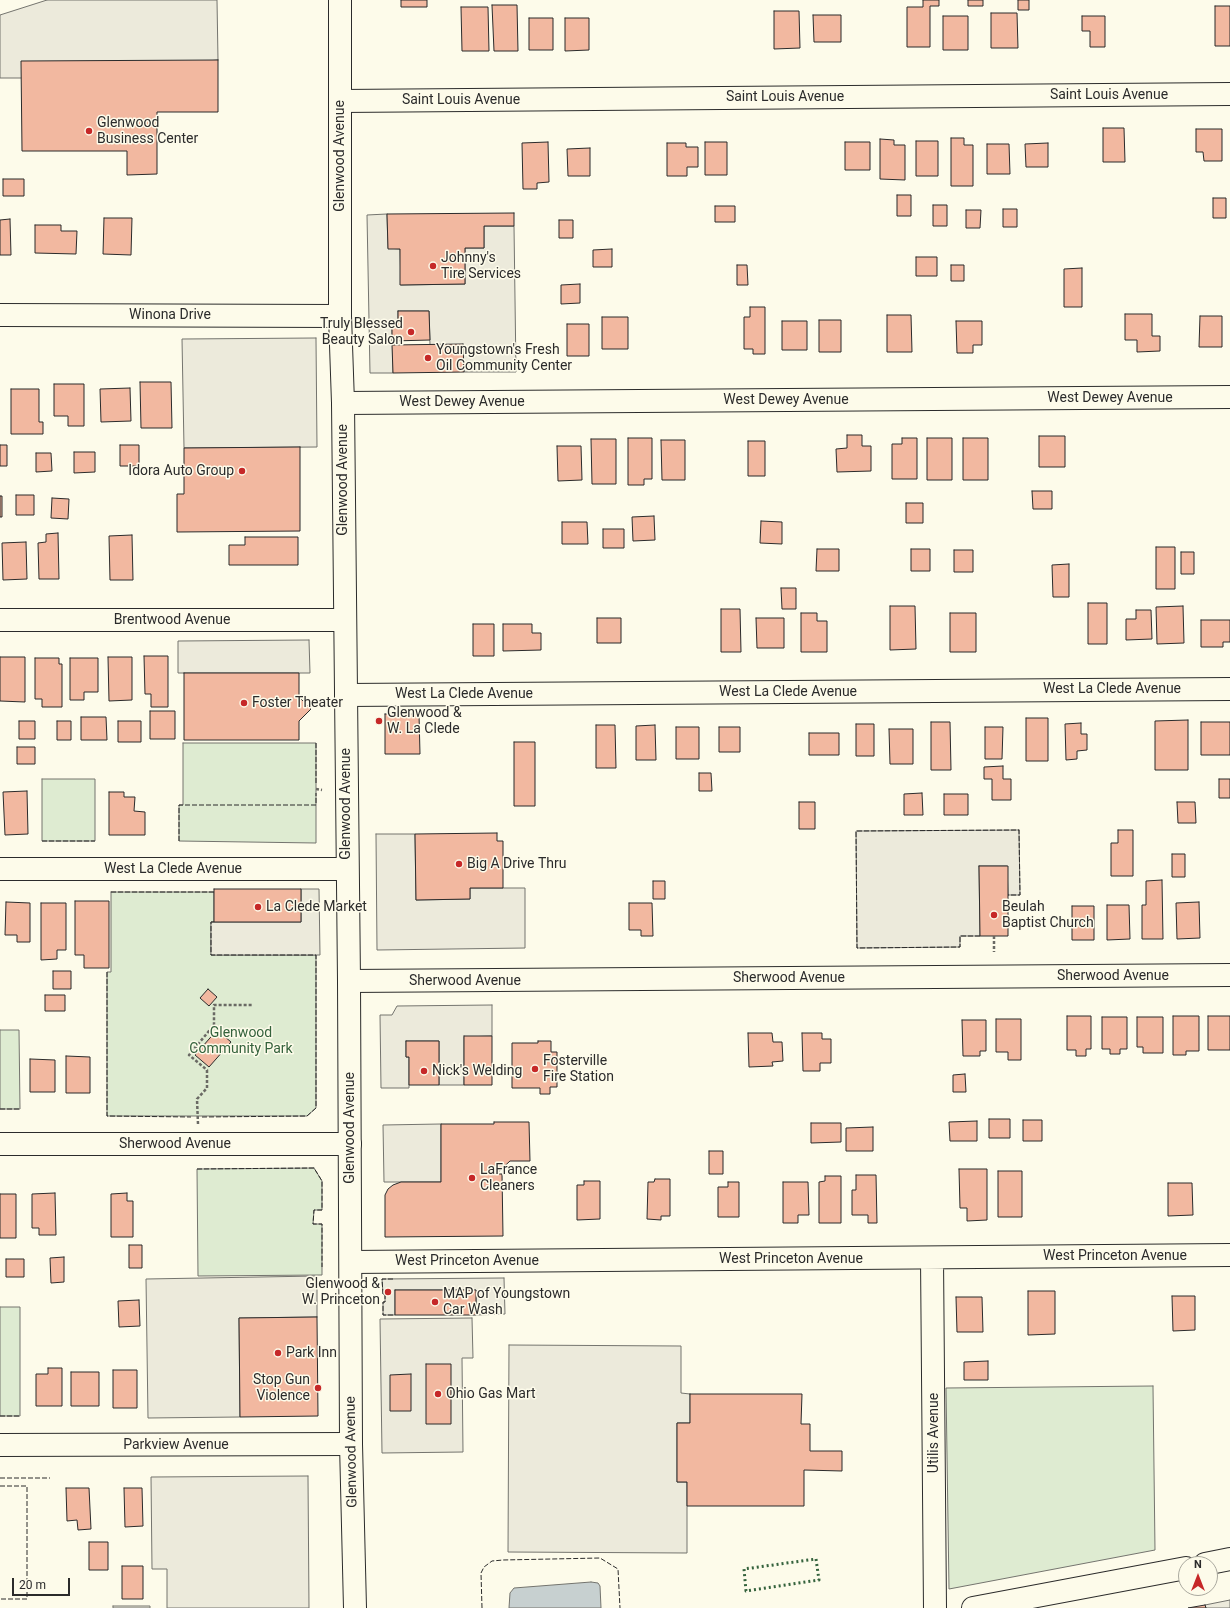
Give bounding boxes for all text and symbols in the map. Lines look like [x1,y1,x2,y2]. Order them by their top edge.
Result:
street label: Saint Louis Avenue [1050,87,1168,103]
street label: Saint Louis Avenue [726,89,844,105]
street label: Saint Louis Avenue [402,92,520,108]
street label: Glenwood Avenue [332,100,348,212]
place label: Glenwood Business Center [97,115,198,148]
marker: Glenwood Business Center [84,126,94,136]
place label: Johnny's Tire Services [441,250,521,282]
marker: Johnny's Tire Services [428,261,438,271]
street label: Winona Drive [129,307,211,323]
place label: Truly Blessed Beauty Salon [320,316,403,348]
marker: Truly Blessed Beauty Salon [406,327,416,337]
place label: Youngstown's Fresh Oil Community Center [436,342,572,374]
marker: Youngstown's Fresh Oil Community Center [423,353,433,363]
street label: West Dewey Avenue [1047,390,1173,406]
street label: West Dewey Avenue [723,392,849,408]
street label: West Dewey Avenue [399,394,525,410]
street label: Glenwood Avenue [335,424,351,536]
place label: Idora Auto Group [128,463,234,479]
marker: Idora Auto Group [237,466,247,476]
street label: Brentwood Avenue [114,612,230,628]
street label: West La Clede Avenue [1043,681,1181,697]
street label: West La Clede Avenue [719,684,857,700]
street label: West La Clede Avenue [395,686,533,702]
place label: Foster Theater [252,695,343,711]
marker: Foster Theater [239,698,249,708]
place label: Glenwood & W. La Clede [387,705,462,738]
marker: Glenwood & W. La Clede [374,716,384,726]
street label: Glenwood Avenue [338,748,354,860]
place label: Big A Drive Thru [467,856,567,872]
marker: Big A Drive Thru [454,859,464,869]
street label: West La Clede Avenue [104,861,242,877]
place label: La Clede Market [266,899,367,915]
place label: Beulah Baptist Church [1002,899,1094,932]
marker: La Clede Market [253,902,263,912]
marker: Beulah Baptist Church [989,910,999,920]
street label: Sherwood Avenue [1057,968,1169,984]
street label: Sherwood Avenue [733,970,845,986]
street label: Sherwood Avenue [409,973,521,989]
park label: Glenwood Community Park [189,1025,293,1058]
place label: Fosterville Fire Station [543,1053,614,1086]
place label: Nick's Welding [432,1063,522,1079]
marker: Fosterville Fire Station [530,1064,540,1074]
marker: Nick's Welding [419,1066,429,1076]
street label: Glenwood Avenue [342,1072,358,1184]
street label: Sherwood Avenue [119,1136,231,1152]
place label: LaFrance Cleaners [480,1162,537,1194]
marker: LaFrance Cleaners [467,1173,477,1183]
street label: West Princeton Avenue [1043,1248,1187,1264]
street label: West Princeton Avenue [719,1251,863,1267]
street label: West Princeton Avenue [395,1253,539,1269]
place label: Glenwood & W. Princeton [302,1276,380,1308]
place label: MAP of Youngstown Car Wash [443,1286,570,1318]
marker: Glenwood & W. Princeton [383,1287,393,1297]
marker: MAP of Youngstown Car Wash [430,1297,440,1307]
place label: Park Inn [286,1345,337,1361]
marker: Park Inn [273,1348,283,1358]
place label: Stop Gun Violence [253,1372,310,1404]
marker: Stop Gun Violence [313,1383,323,1393]
place label: Ohio Gas Mart [446,1386,536,1402]
marker: Ohio Gas Mart [433,1389,443,1399]
street label: Utilis Avenue [926,1393,942,1473]
street label: Glenwood Avenue [343,1396,361,1508]
street label: Parkview Avenue [123,1437,229,1453]
north arrow [1178,1556,1218,1596]
text: N [1194,1558,1202,1571]
scale bar [14,1570,72,1596]
text: 20 m [19,1578,46,1592]

